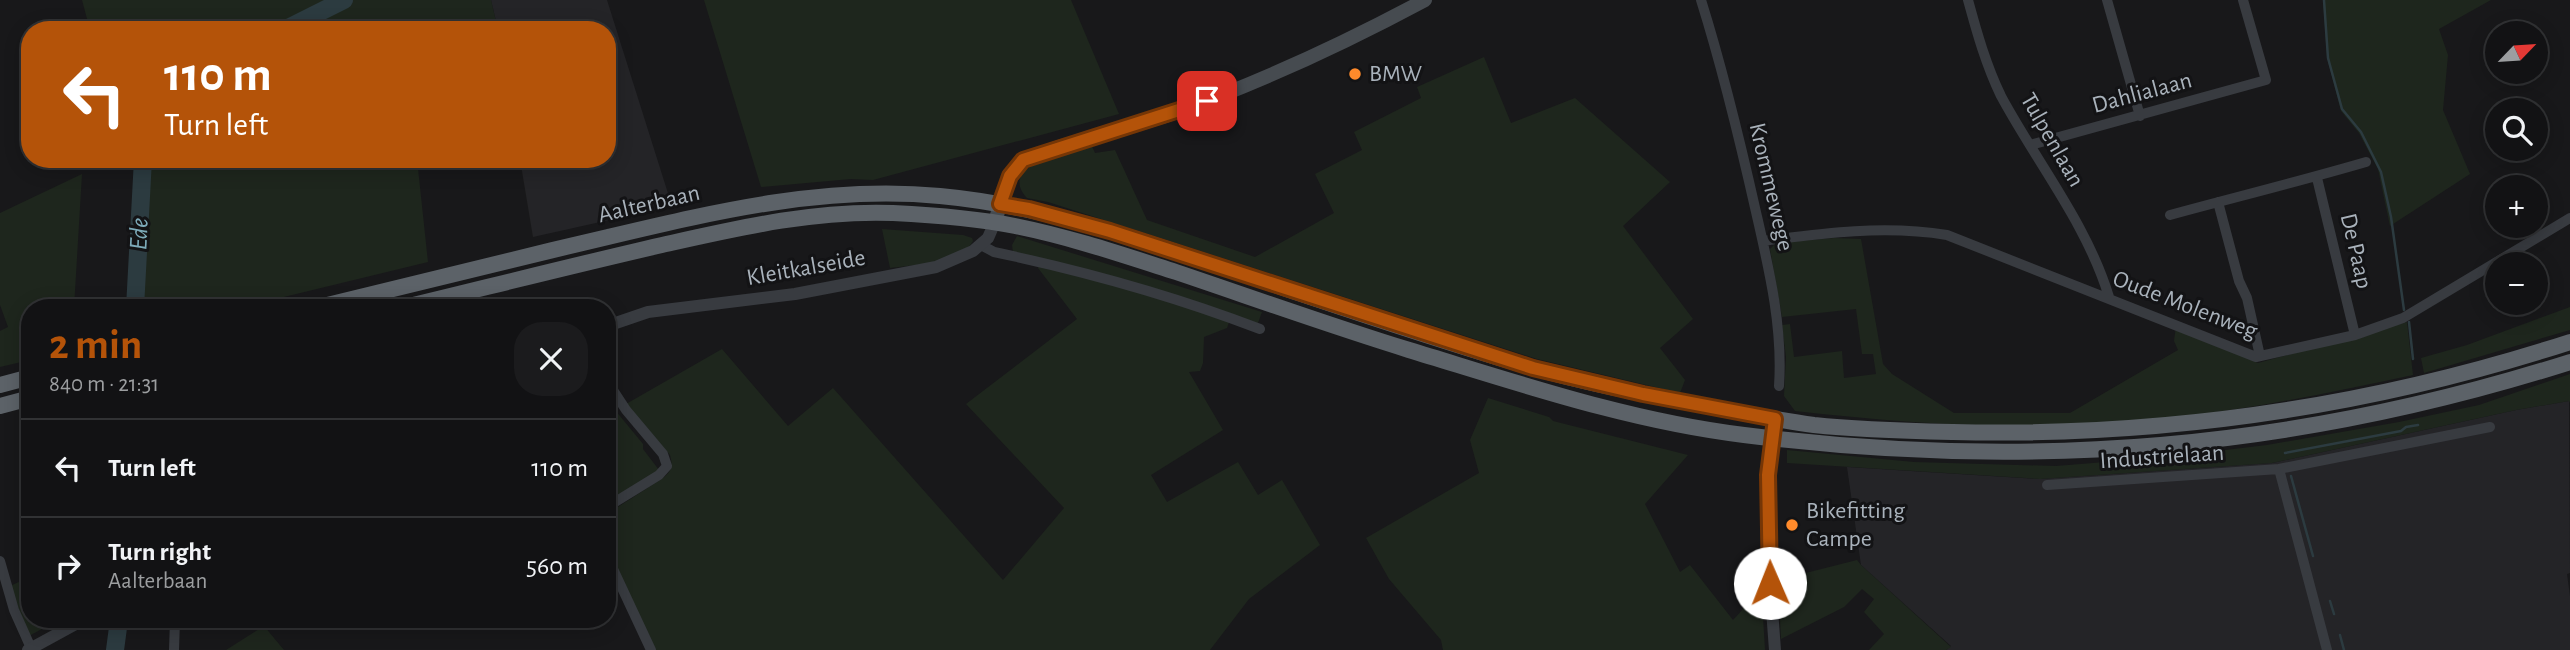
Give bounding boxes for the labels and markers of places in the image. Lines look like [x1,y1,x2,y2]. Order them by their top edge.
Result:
place label: BMW [1369,62,1423,86]
marker: BMW [1347,66,1363,82]
pin [1177,71,1237,131]
place label: Bikefitting Campe [1806,499,1905,551]
marker: Bikefitting Campe [1784,517,1800,533]

